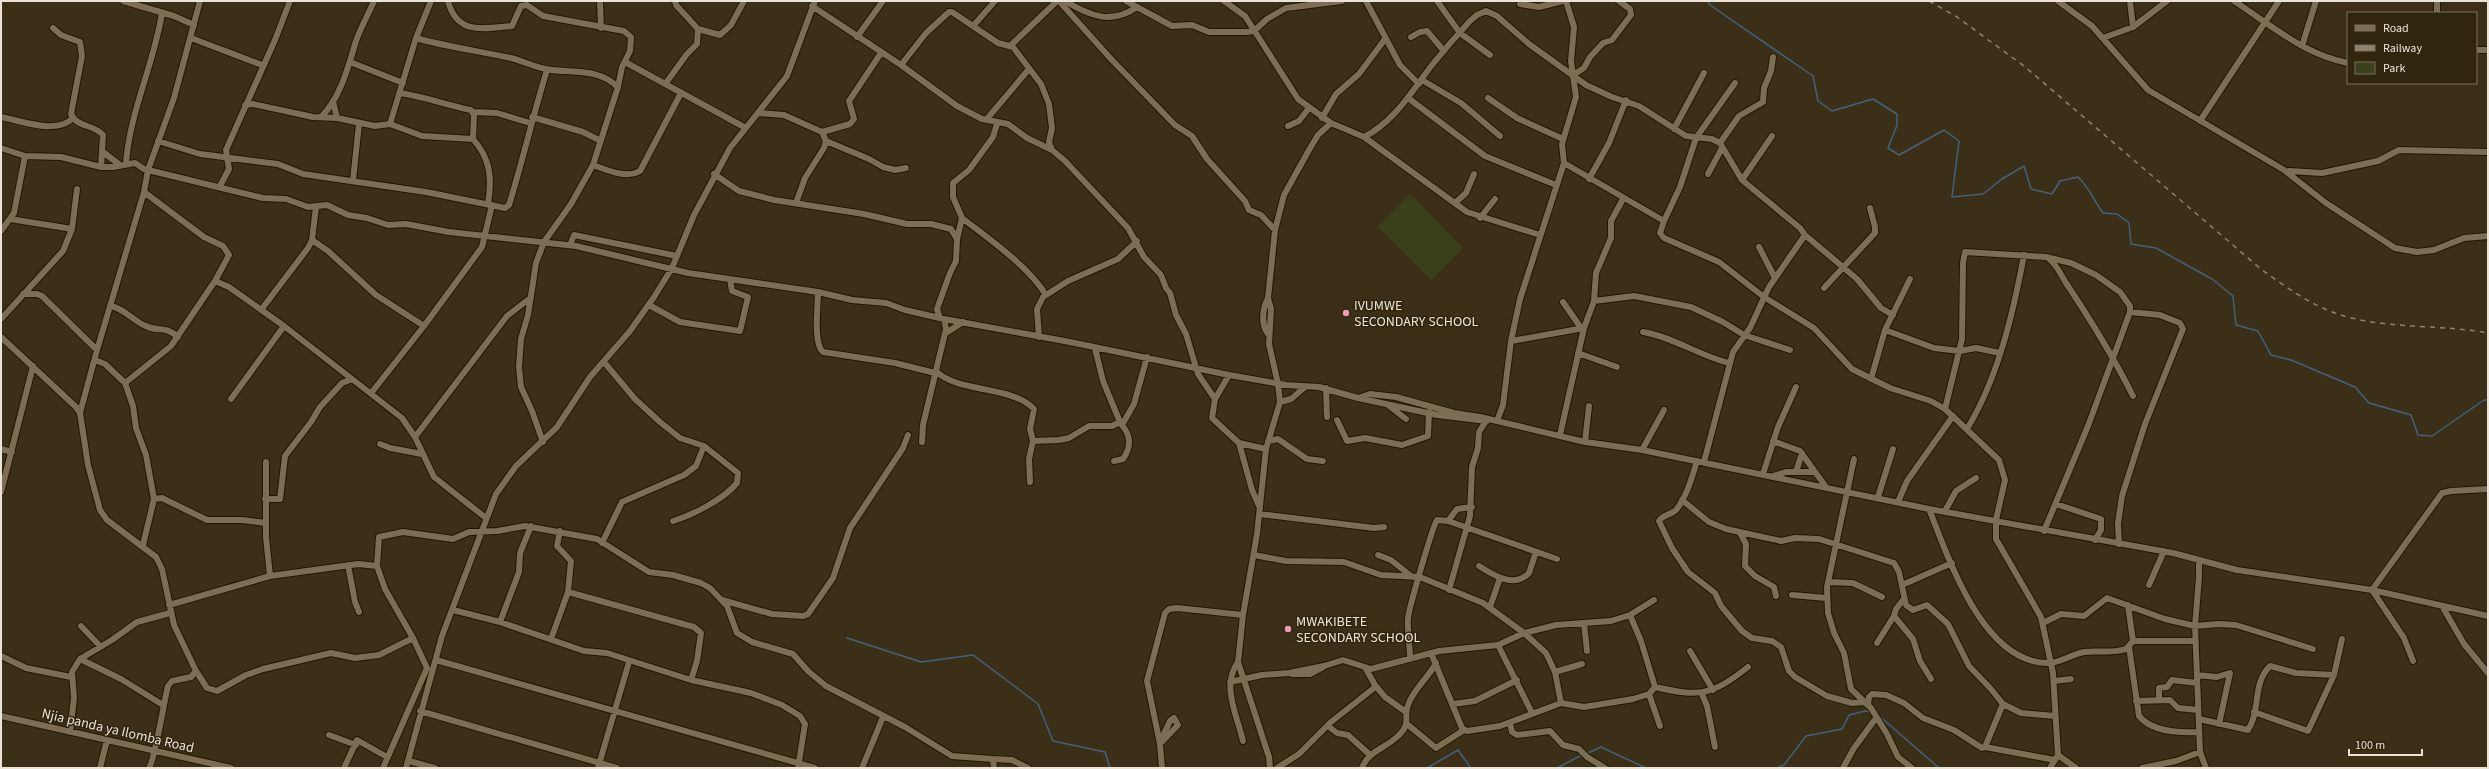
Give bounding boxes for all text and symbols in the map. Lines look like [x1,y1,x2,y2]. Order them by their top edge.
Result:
legend [2347,12,2477,84]
text: Road [2383,20,2409,37]
text: Railway [2383,40,2422,57]
text: Park [2383,60,2405,77]
place label: IVUMWE SECONDARY SCHOOL [1354,296,1478,332]
marker: IVUMWE SECONDARY SCHOOL [1341,308,1351,318]
place label: MWAKIBETE SECONDARY SCHOOL [1296,612,1420,648]
marker: MWAKIBETE SECONDARY SCHOOL [1283,624,1293,634]
street label: Njia panda ya Ilomba Road [40,704,196,758]
scale bar [2349,731,2422,757]
text: 100 m [2355,737,2385,754]

